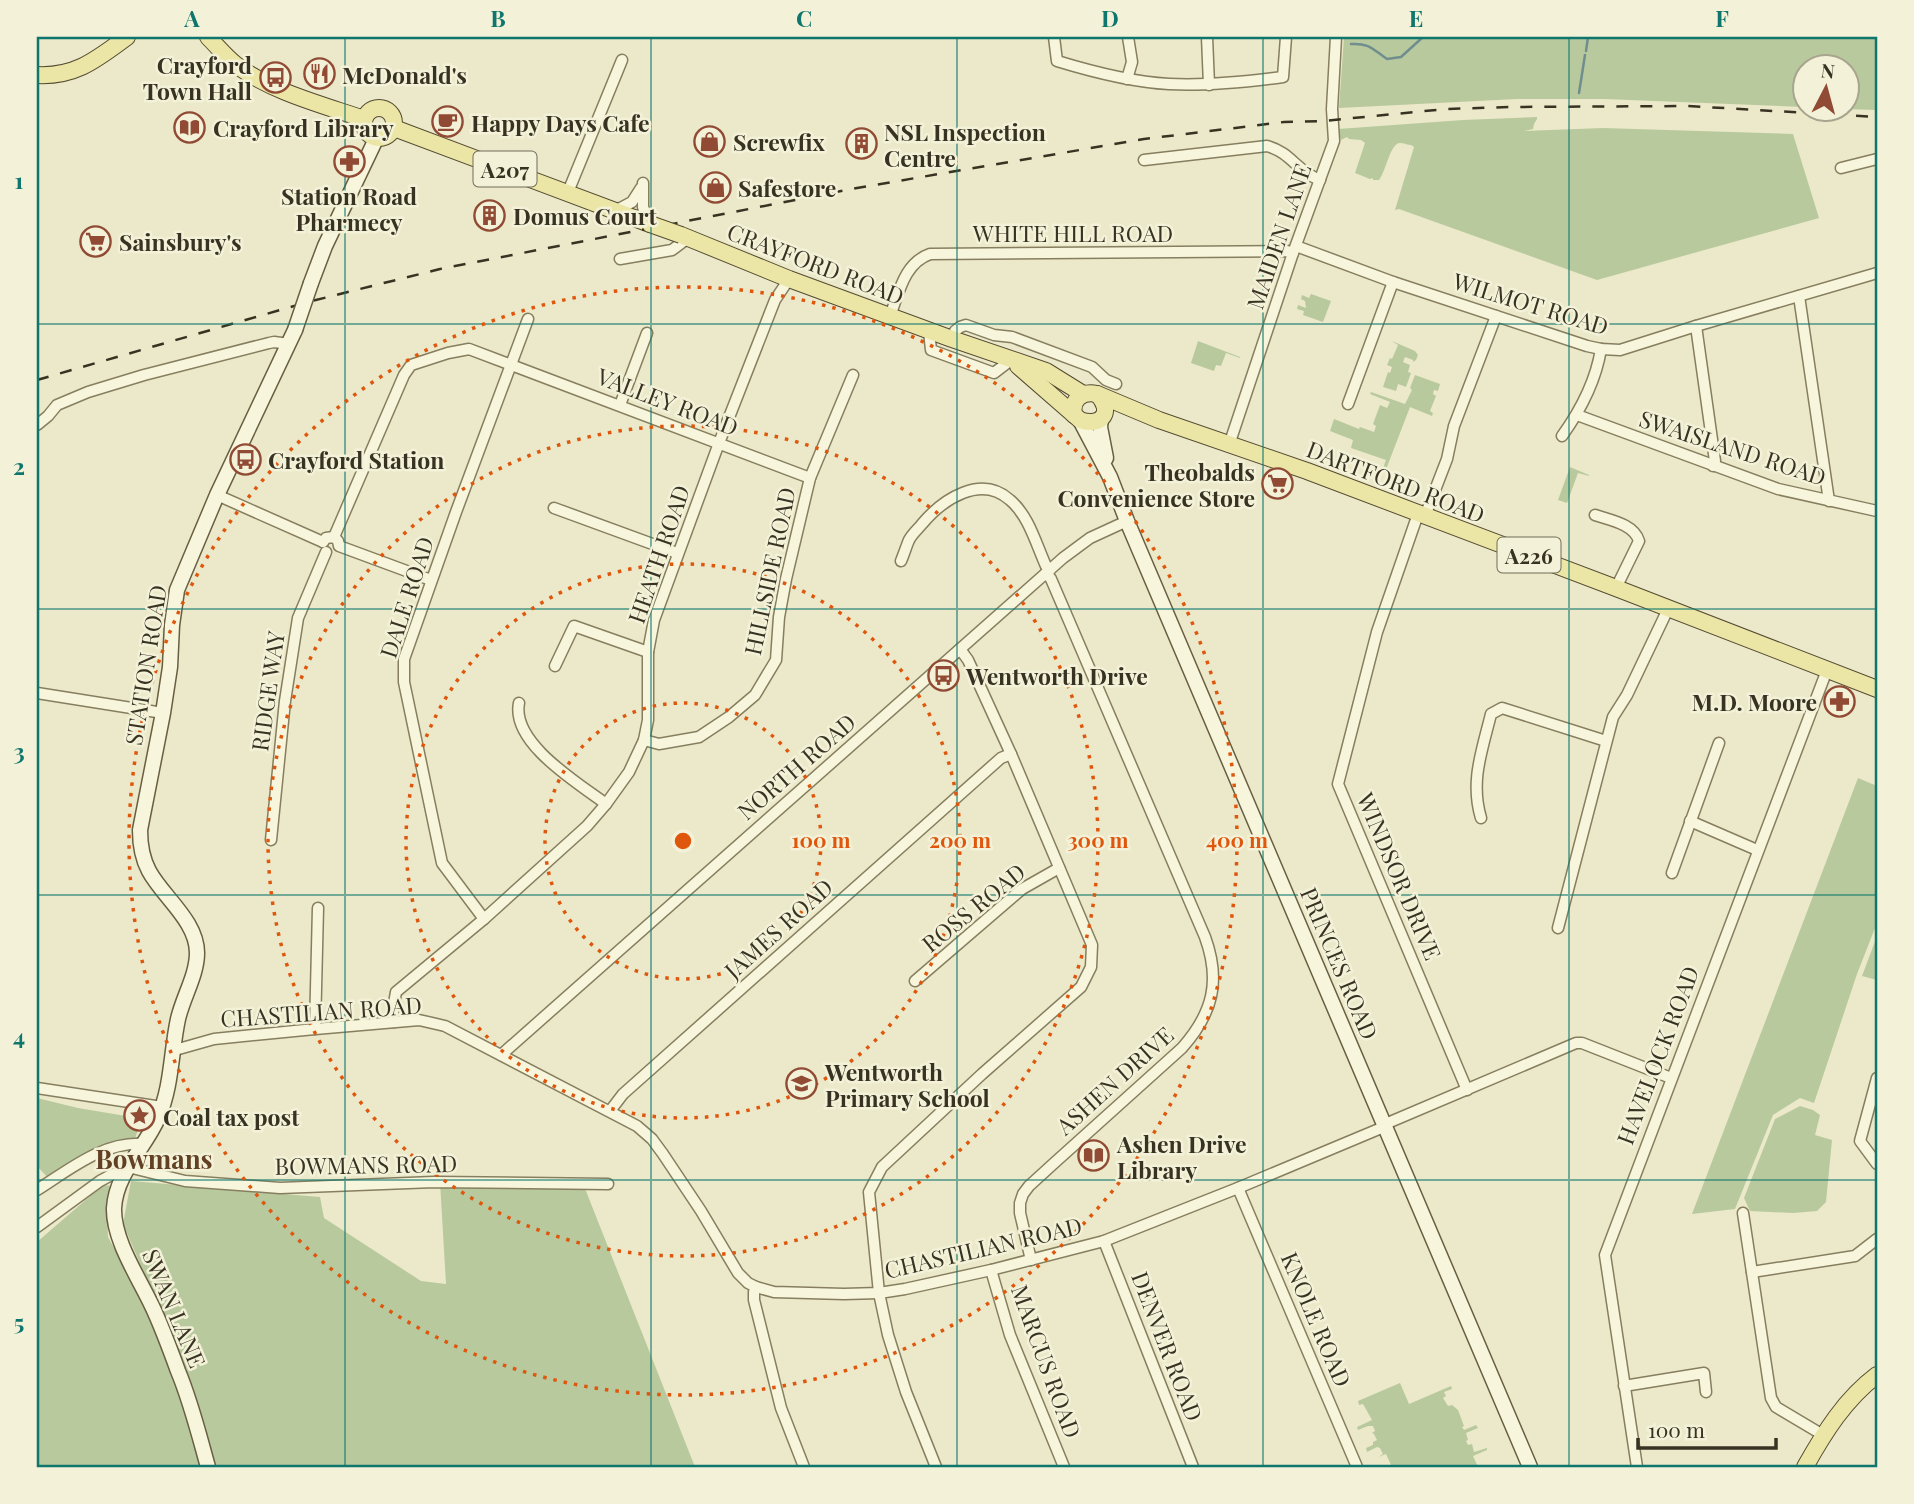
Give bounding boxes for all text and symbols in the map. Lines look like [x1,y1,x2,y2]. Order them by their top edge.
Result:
text: A [183,2,200,33]
text: B [490,2,506,33]
text: C [796,2,812,33]
text: D [1101,2,1119,33]
text: E [1409,2,1423,33]
text: F [1715,2,1729,33]
place label: Crayford Town Hall [143,49,252,106]
north arrow [1792,52,1862,122]
text: N [1820,56,1836,84]
restaurant icon: McDonald's [302,57,336,91]
place label: McDonald's [342,59,467,90]
bus stop icon: Crayford Town Hall [258,60,292,94]
cafe icon: Happy Days Cafe [431,105,465,139]
place label: Happy Days Cafe [471,107,650,138]
library icon: Crayford Library [173,110,207,144]
place label: Crayford Library [213,112,394,143]
place label: NSL Inspection Centre [884,116,1046,173]
shop icon: Screwfix [693,124,727,158]
place label: Screwfix [733,126,826,157]
building icon: NSL Inspection Centre [844,127,878,161]
pharmacy icon: Station Road Pharmecy [332,144,366,178]
road number: A207 [474,152,536,186]
street label: MAIDEN LANE [1239,159,1317,313]
text: 1 [15,164,24,195]
shop icon: Safestore [698,170,732,204]
place label: Safestore [738,172,836,203]
place label: Station Road Pharmecy [281,180,417,237]
building icon: Domus Court [473,198,507,232]
place label: Domus Court [513,200,657,231]
street label: CRAYFORD ROAD [723,215,909,311]
street label: WHITE HILL ROAD [972,217,1173,248]
supermarket icon: Sainsbury's [79,224,113,258]
place label: Sainsbury's [119,226,242,257]
street label: WILMOT ROAD [1449,264,1612,341]
street label: VALLEY ROAD [592,359,743,442]
street label: SWAISLAND ROAD [1636,402,1830,492]
street label: DARTFORD ROAD [1302,433,1490,529]
bus stop icon: Crayford Station [228,442,262,476]
place label: Crayford Station [268,444,444,475]
text: 2 [13,450,25,481]
place label: Theobalds Convenience Store [1057,456,1255,513]
supermarket icon: Theobalds Convenience Store [1261,467,1295,501]
street label: HEATH ROAD [620,481,696,627]
street label: HILLSIDE ROAD [736,484,802,658]
street label: DALE ROAD [372,532,440,662]
road number: A226 [1498,538,1560,572]
street label: STATION ROAD [117,583,173,747]
street label: RIDGE WAY [243,629,291,753]
bus stop icon: Wentworth Drive [926,658,960,692]
place label: Wentworth Drive [965,660,1148,691]
pharmacy icon: M.D. Moore [1823,684,1857,718]
place label: M.D. Moore [1692,686,1817,717]
street label: NORTH ROAD [730,706,862,826]
text: 3 [13,735,25,766]
street label: WINDSOR DRIVE [1350,787,1449,964]
text: 100 m [791,825,851,853]
text: 200 m [929,825,991,853]
text: 300 m [1067,825,1129,853]
text: 400 m [1206,825,1268,853]
centre of rings [671,829,695,853]
street label: ROSS ROAD [915,856,1031,958]
street label: JAMES ROAD [716,871,839,986]
street label: PRINCES ROAD [1294,882,1386,1044]
street label: HAVELOCK ROAD [1609,961,1705,1149]
street label: CHASTILIAN ROAD [219,988,423,1034]
street label: ASHEN DRIVE [1048,1019,1179,1142]
text: 4 [13,1020,25,1051]
place label: Wentworth Primary School [824,1056,990,1113]
school or university icon: Wentworth Primary School [785,1067,819,1101]
place icon: Coal tax post [123,1099,157,1133]
place label: Coal tax post [163,1101,300,1132]
place label: Ashen Drive Library [1116,1128,1247,1185]
library icon: Ashen Drive Library [1077,1139,1111,1173]
district label: Bowmans [95,1141,213,1176]
street label: BOWMANS ROAD [274,1147,458,1181]
street label: CHASTILIAN ROAD [881,1209,1085,1285]
street label: SWAN LANE [136,1244,214,1372]
street label: KNOLE ROAD [1275,1247,1359,1391]
street label: DENVER ROAD [1125,1267,1211,1425]
street label: MARCUS ROAD [1005,1280,1089,1442]
text: 5 [14,1306,24,1337]
scale bar [1638,1406,1776,1450]
text: 100 m [1648,1415,1705,1443]

